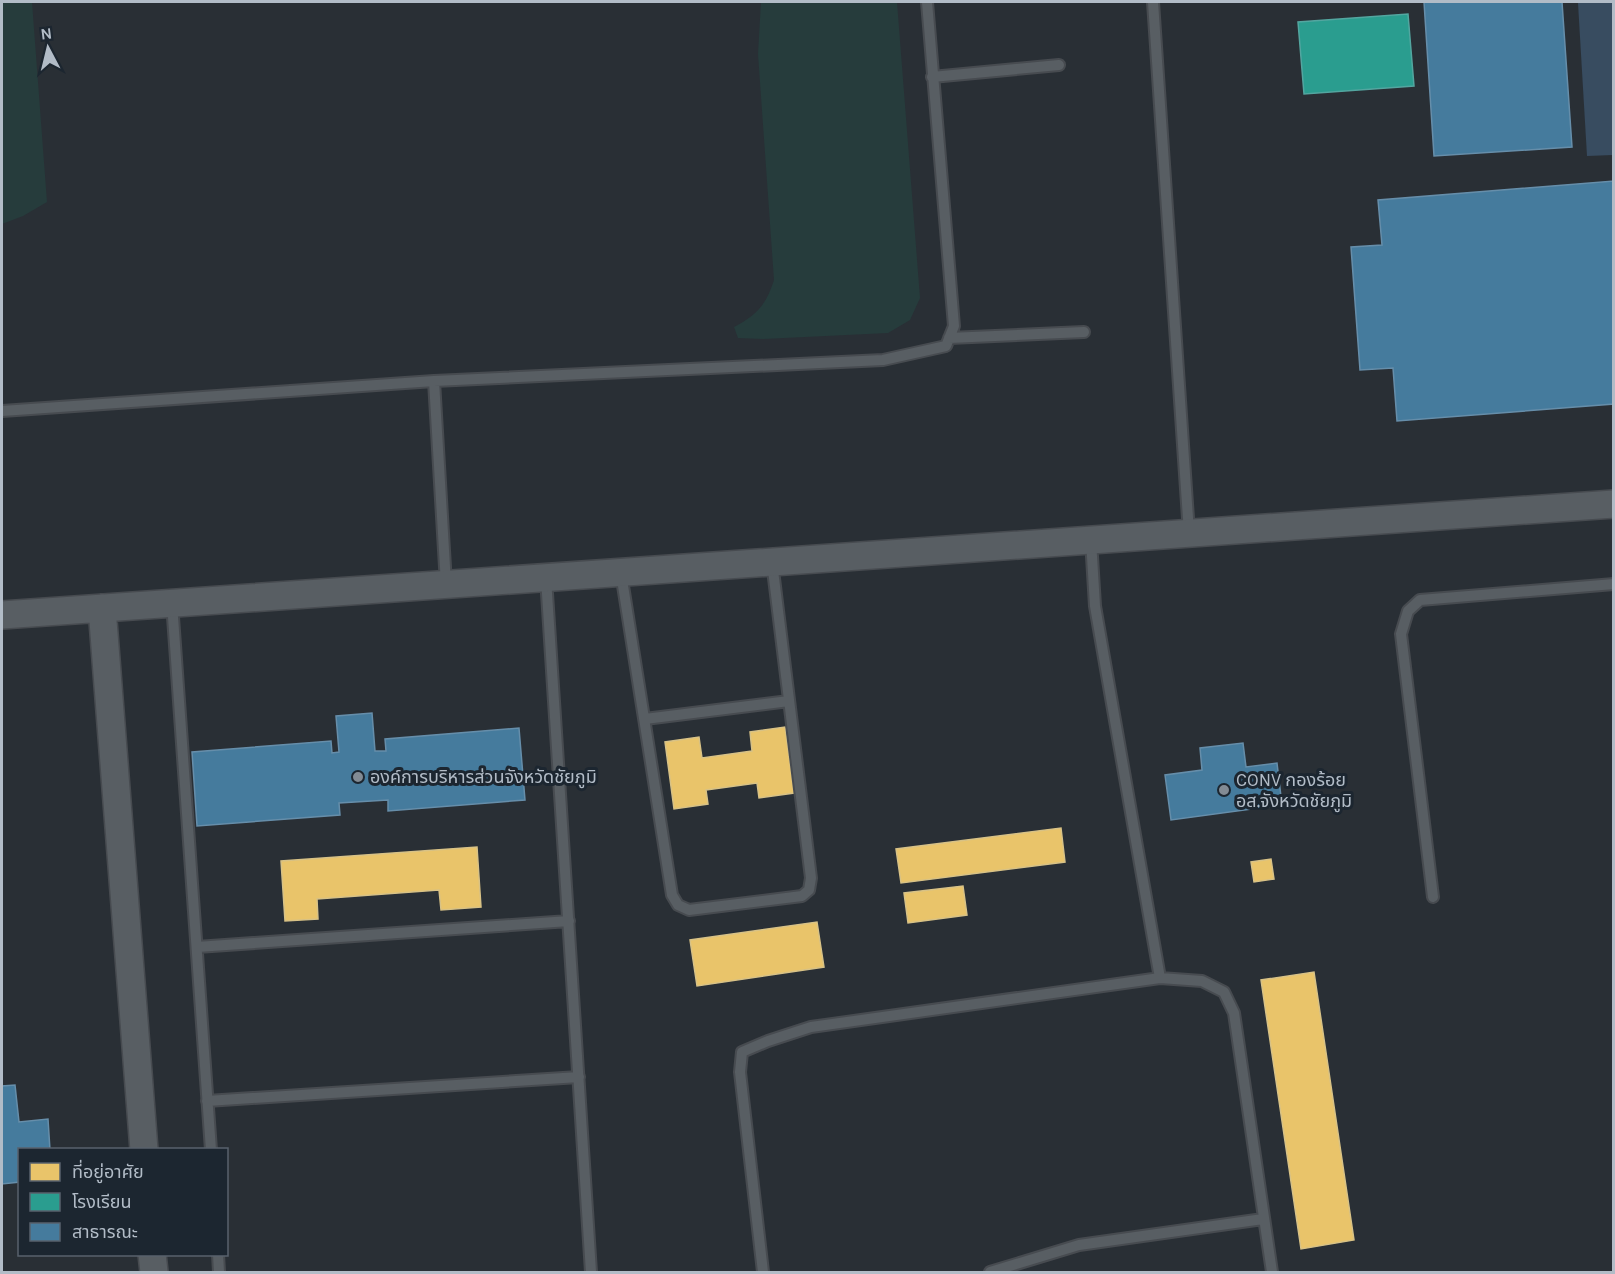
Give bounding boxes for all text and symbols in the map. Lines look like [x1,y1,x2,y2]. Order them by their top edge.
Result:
north arrow [18,18,78,78]
text: N [39,23,53,44]
place label: องค์การบริหารส่วนจังหวัดชัยภูมิ [370,766,597,789]
place label: CONV กองร้อย อส.จังหวัดชัยภูมิ [1236,769,1352,813]
marker: องค์การบริหารส่วนจังหวัดชัยภูมิ [351,770,365,784]
marker: CONV กองร้อย อส.จังหวัดชัยภูมิ [1217,783,1231,797]
legend [18,1148,228,1256]
text: ที่อยู่อาศัย [72,1159,144,1184]
text: โรงเรียน [72,1191,131,1213]
text: สาธารณะ [72,1221,138,1243]

